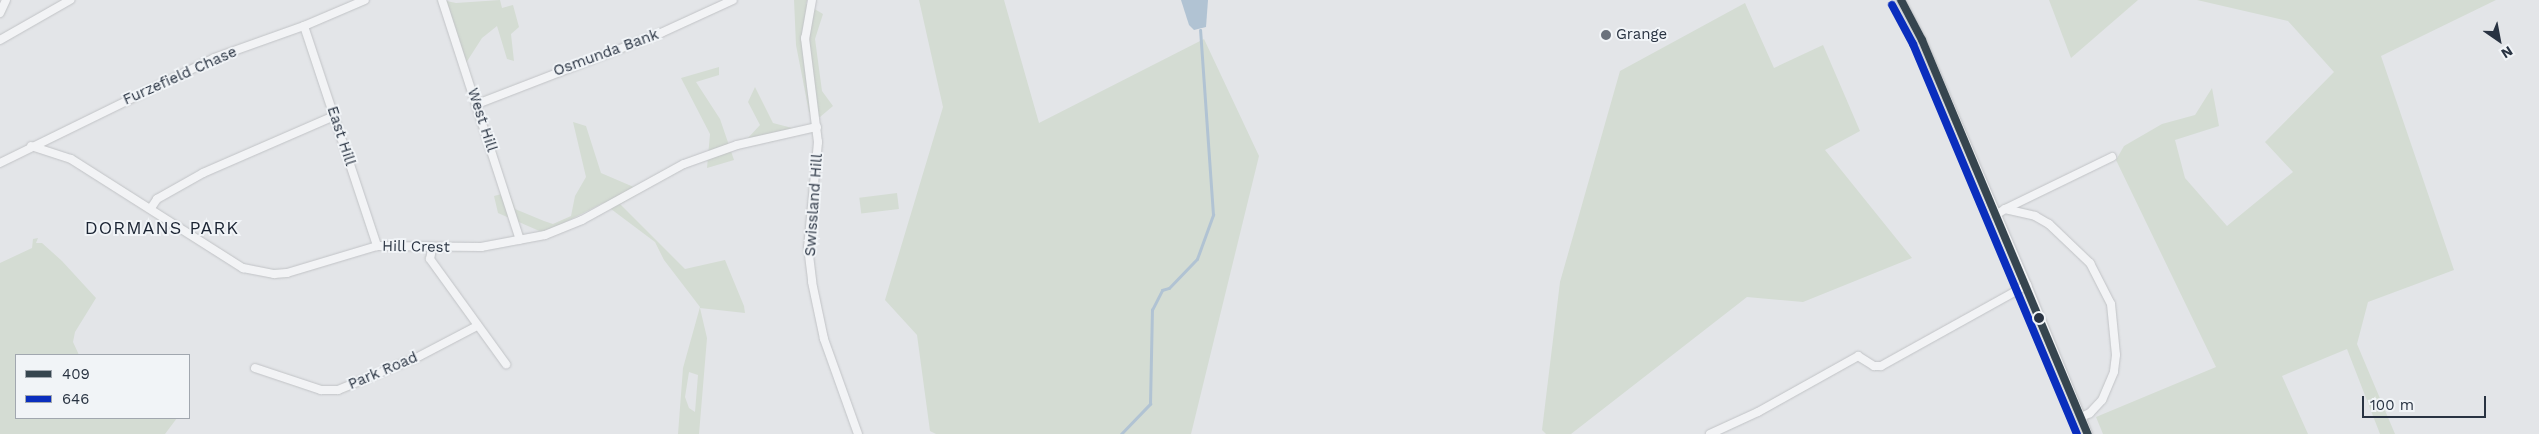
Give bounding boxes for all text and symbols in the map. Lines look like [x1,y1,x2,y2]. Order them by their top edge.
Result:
north arrow [2474,15,2524,65]
street label: Osmunda Bank [551,26,661,80]
place label: Grange [1616,26,1667,44]
marker: Grange [1600,29,1612,41]
street label: Furzefield Chase [120,43,240,109]
text: N [2498,43,2516,62]
street label: West Hill [463,86,501,154]
street label: East Hill [323,104,359,168]
street label: Swissland Hill [801,153,827,257]
district label: DORMANS PARK [83,217,241,239]
street label: Hill Crest [382,237,450,257]
unlabelled marker [2034,313,2044,323]
street label: Park Road [345,348,421,394]
legend [15,354,190,419]
text: 409 [62,365,90,383]
scale bar [2364,386,2488,418]
text: 646 [62,390,89,408]
text: 100 m [2370,396,2414,414]

